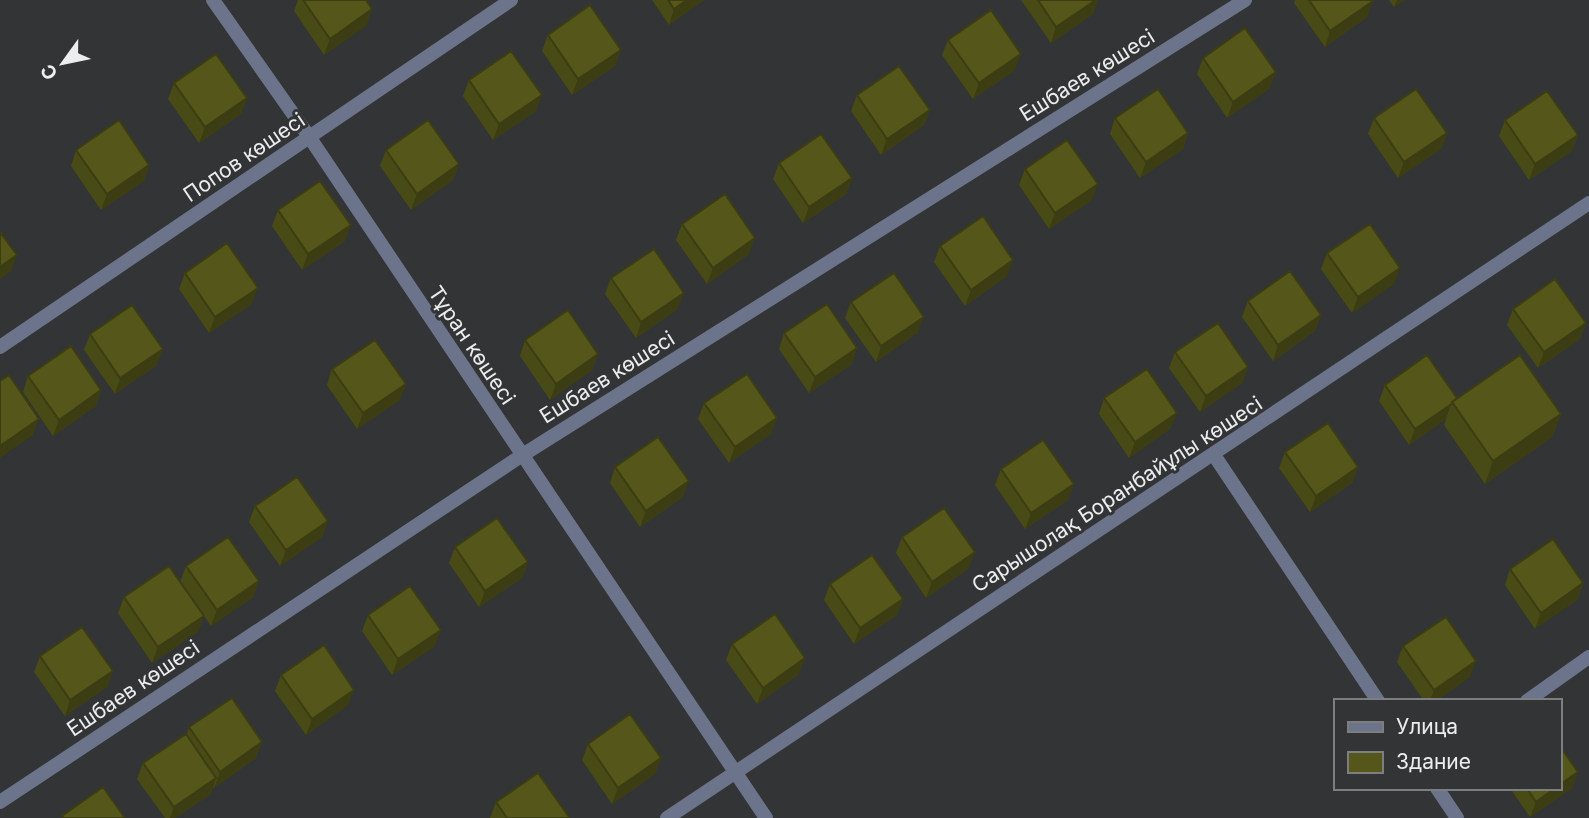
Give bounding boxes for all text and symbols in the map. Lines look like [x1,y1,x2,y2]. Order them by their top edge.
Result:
street label: Ешбаев көшесі [1015,24,1159,126]
north arrow [28,28,98,98]
text: С [36,60,63,84]
street label: Попов көшесі [179,107,309,207]
street label: Тұран көшесі [423,281,521,409]
street label: Ешбаев көшесі [535,326,679,428]
street label: Сарышолақ Боранбайұлы көшесі [967,391,1267,597]
street label: Ешбаев көшесі [62,635,204,741]
legend [1334,699,1561,790]
text: Улица [1396,714,1458,739]
text: Здание [1396,749,1471,774]

